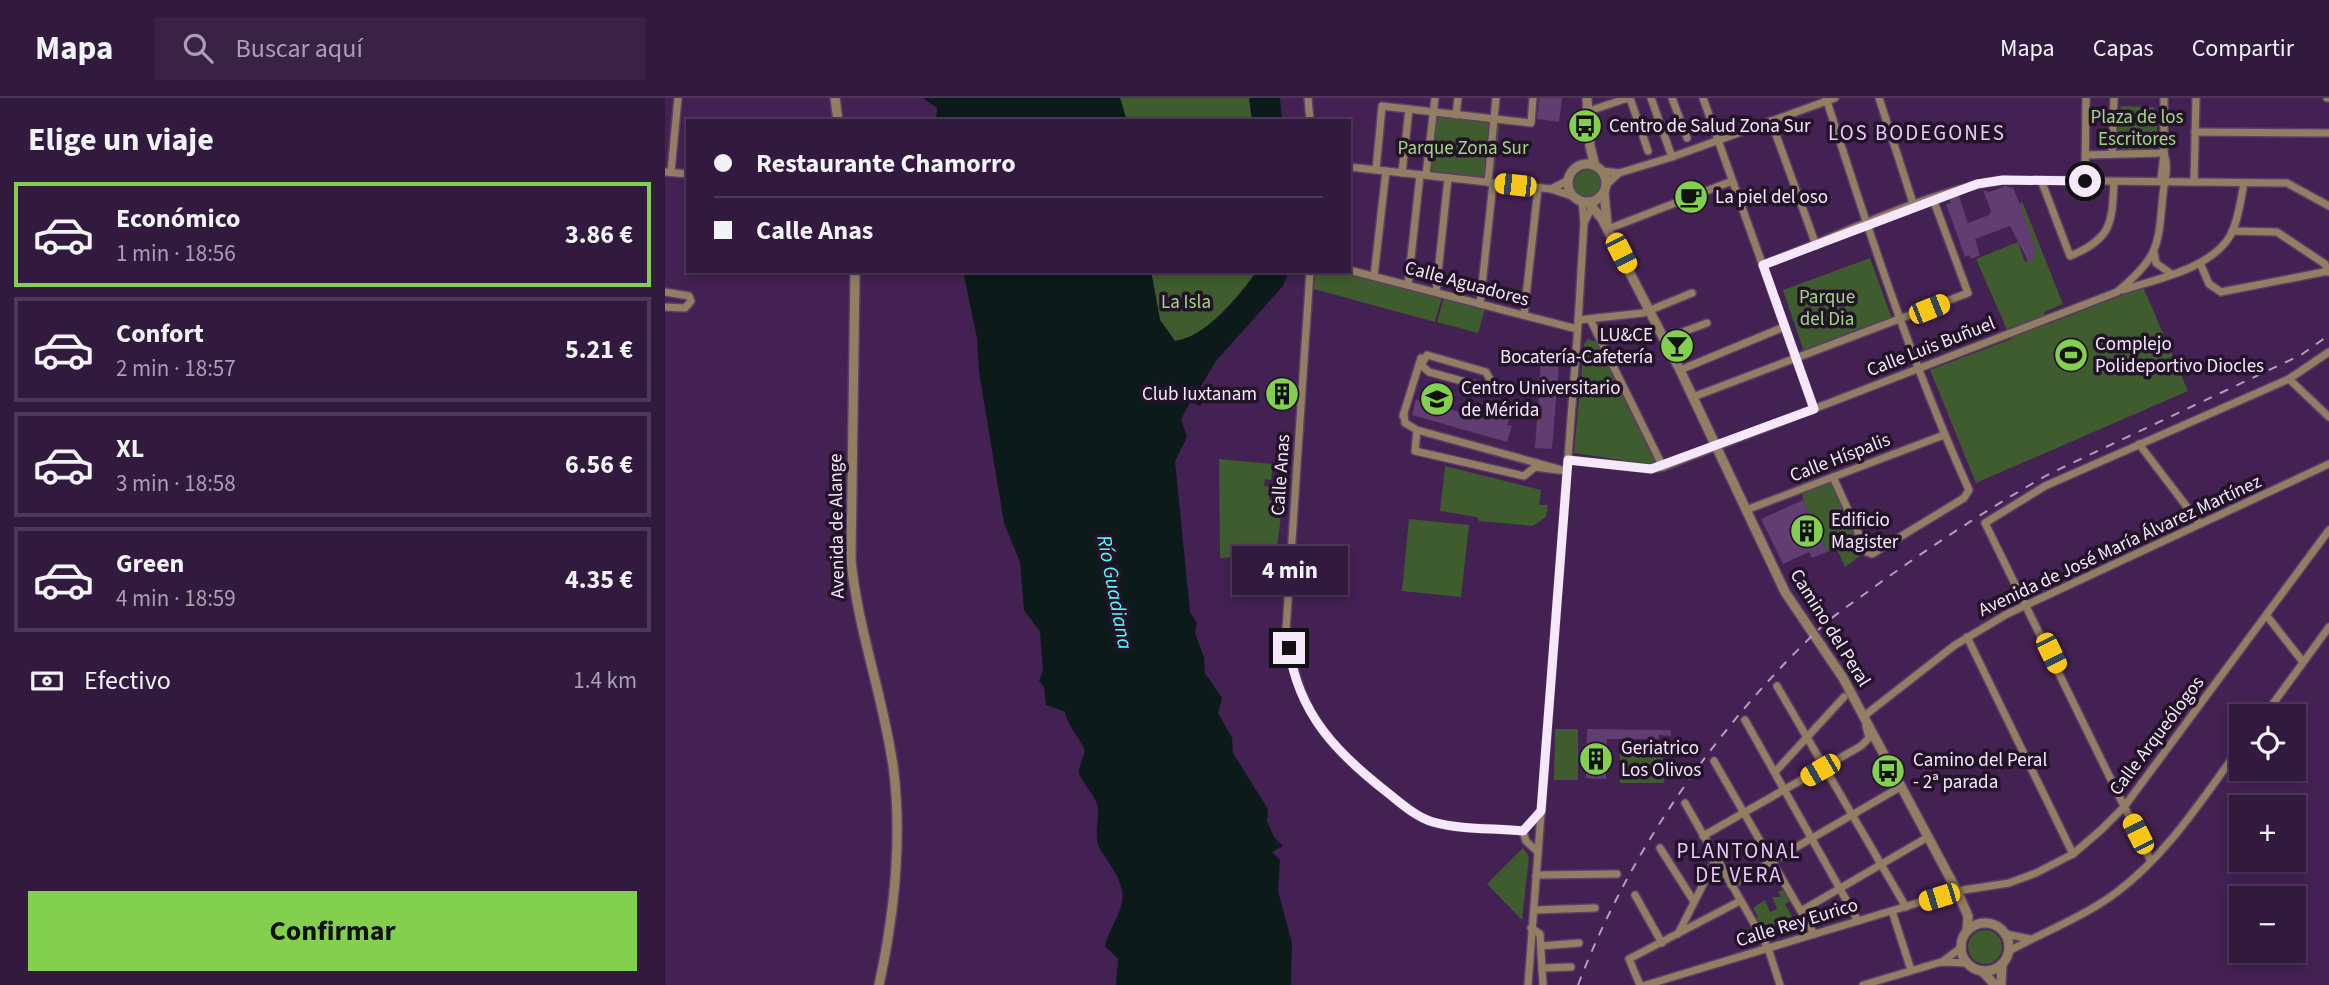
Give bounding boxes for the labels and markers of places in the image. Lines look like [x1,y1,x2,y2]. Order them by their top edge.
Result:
bus stop icon: Centro de Salud Zona Sur [1566,107,1604,145]
place label: Centro de Salud Zona Sur [1609,113,1811,140]
cafe icon: La piel del oso [1672,178,1710,216]
place label: La piel del oso [1715,184,1828,211]
place label: LU&CE Bocatería-Cafetería [1500,322,1653,371]
bar icon: LU&CE Bocatería-Cafetería [1658,327,1696,365]
place label: Complejo Polideportivo Diocles [2095,331,2264,380]
sports icon: Complejo Polideportivo Diocles [2052,336,2090,374]
building icon: Club Iuxtanam [1263,375,1301,413]
place label: Centro Universitario de Mérida [1461,375,1620,424]
school or university icon: Centro Universitario de Mérida [1418,380,1456,418]
place label: Club Iuxtanam [1142,381,1257,408]
place label: Edificio Magister [1831,507,1899,556]
building icon: Edificio Magister [1788,512,1826,550]
place label: Geriatrico Los Olivos [1621,735,1701,784]
building icon: Geriatrico Los Olivos [1577,740,1615,778]
place label: Camino del Peral - 2ª parada [1913,747,2047,796]
bus stop icon: Camino del Peral - 2ª parada [1869,752,1907,790]

